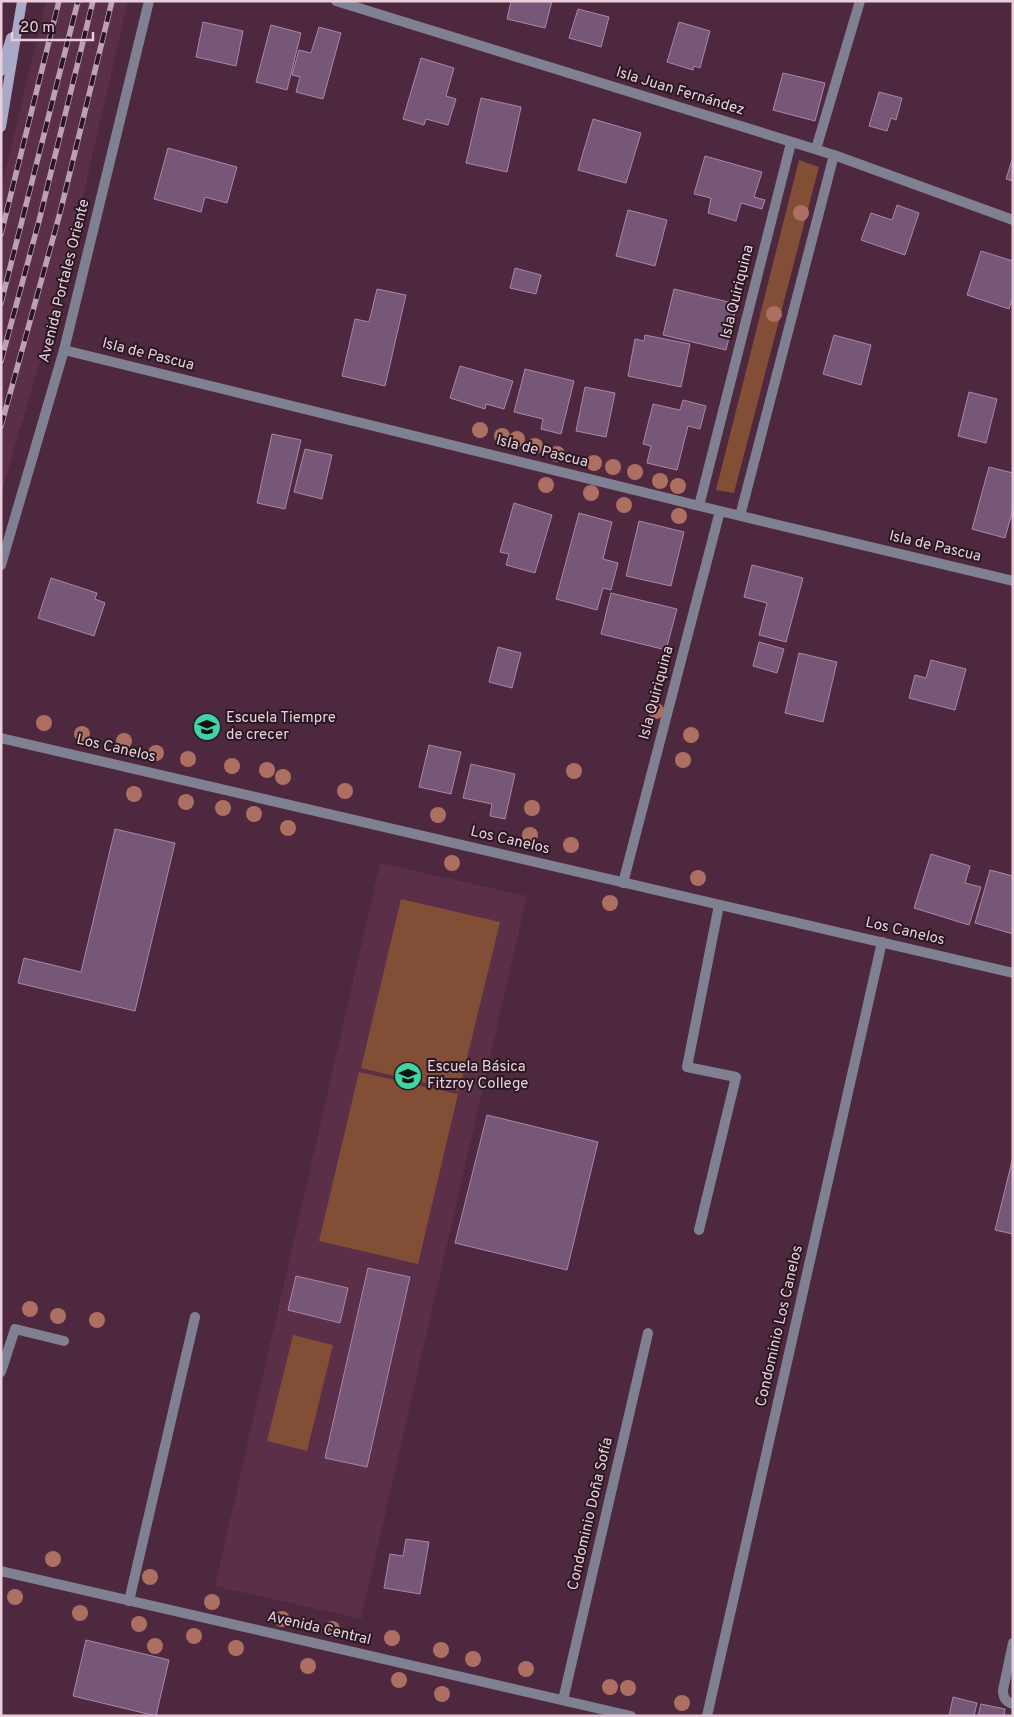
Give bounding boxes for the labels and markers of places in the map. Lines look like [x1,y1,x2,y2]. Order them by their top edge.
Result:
place label: Escuela Tiempre de crecer [226,709,336,745]
school or university icon: Escuela Tiempre de crecer [192,712,222,742]
place label: Escuela Básica Fitzroy College [427,1058,528,1094]
school or university icon: Escuela Básica Fitzroy College [393,1061,423,1091]

